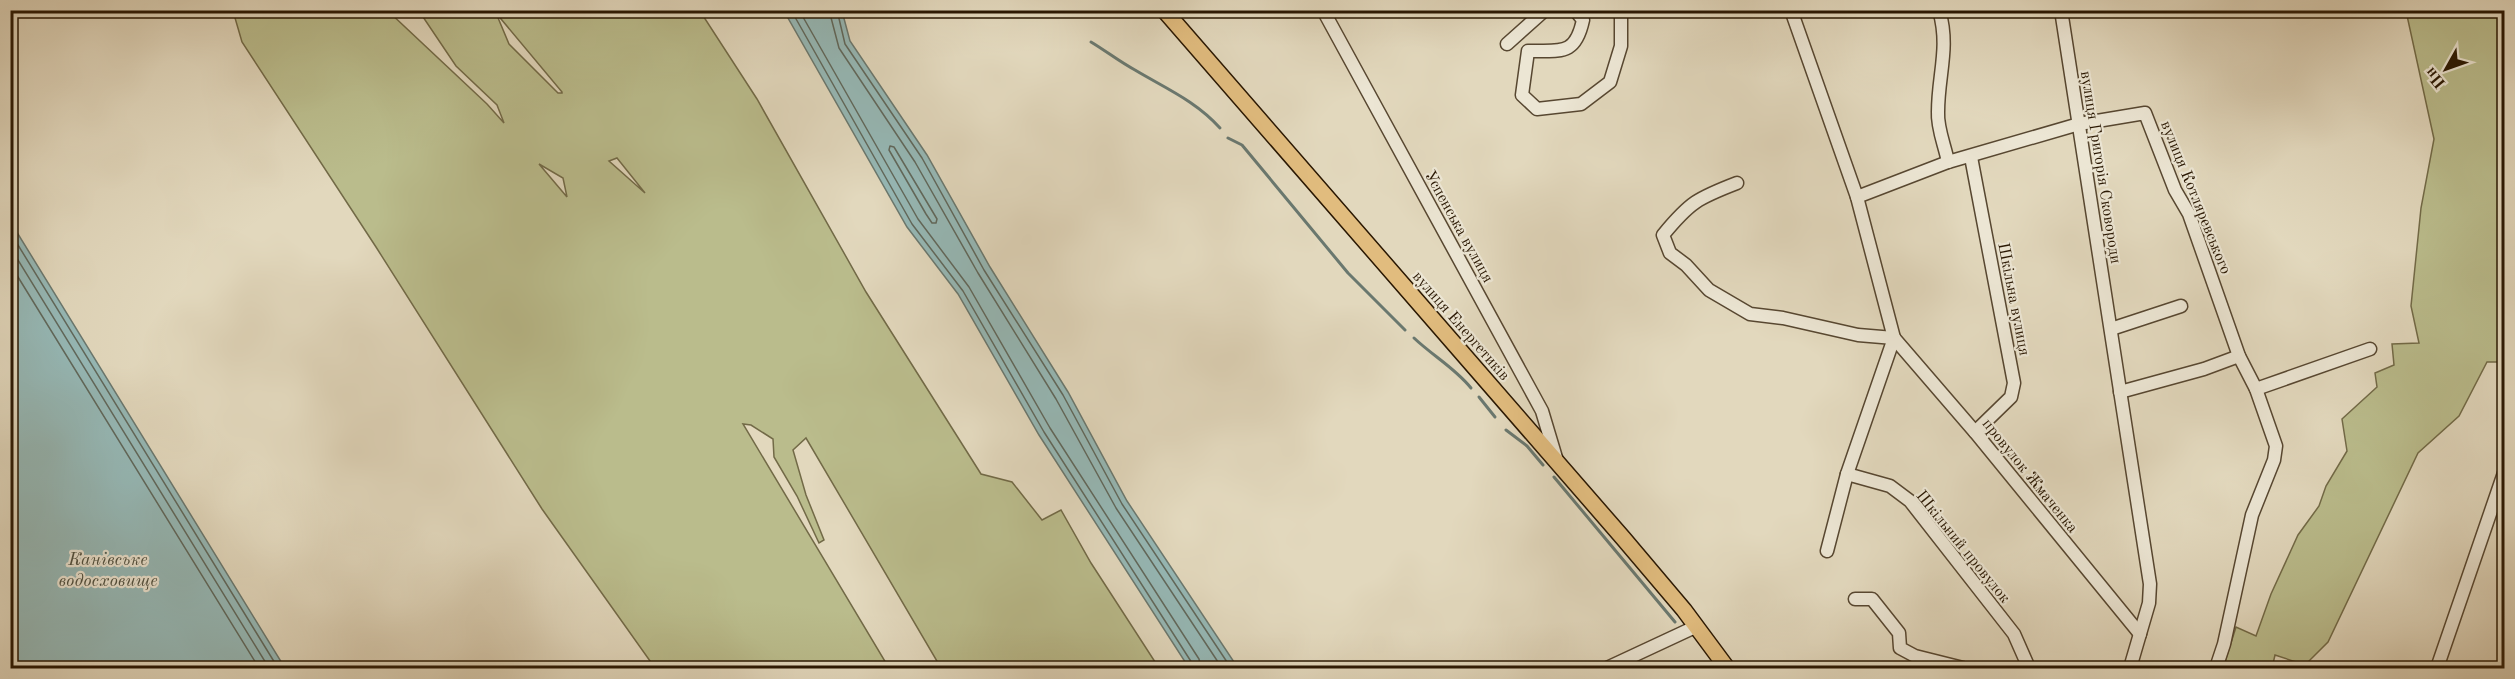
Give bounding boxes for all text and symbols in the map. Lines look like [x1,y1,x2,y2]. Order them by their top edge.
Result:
north arrow [2416,39,2476,99]
text: Пн [2423,64,2449,91]
street label: вулиця Григорія Сковороди [2077,70,2123,265]
street label: вулиця Котляревського [2157,119,2233,277]
street label: Успенська вулиця [1421,168,1496,286]
street label: Шкільна вулиця [1994,241,2032,357]
street label: вулиця Енергетиків [1409,269,1512,384]
street label: провулок Жмаченка [1979,416,2080,537]
street label: Шкільний провулок [1912,488,2013,606]
water label: Канівське водосховище [58,551,158,590]

